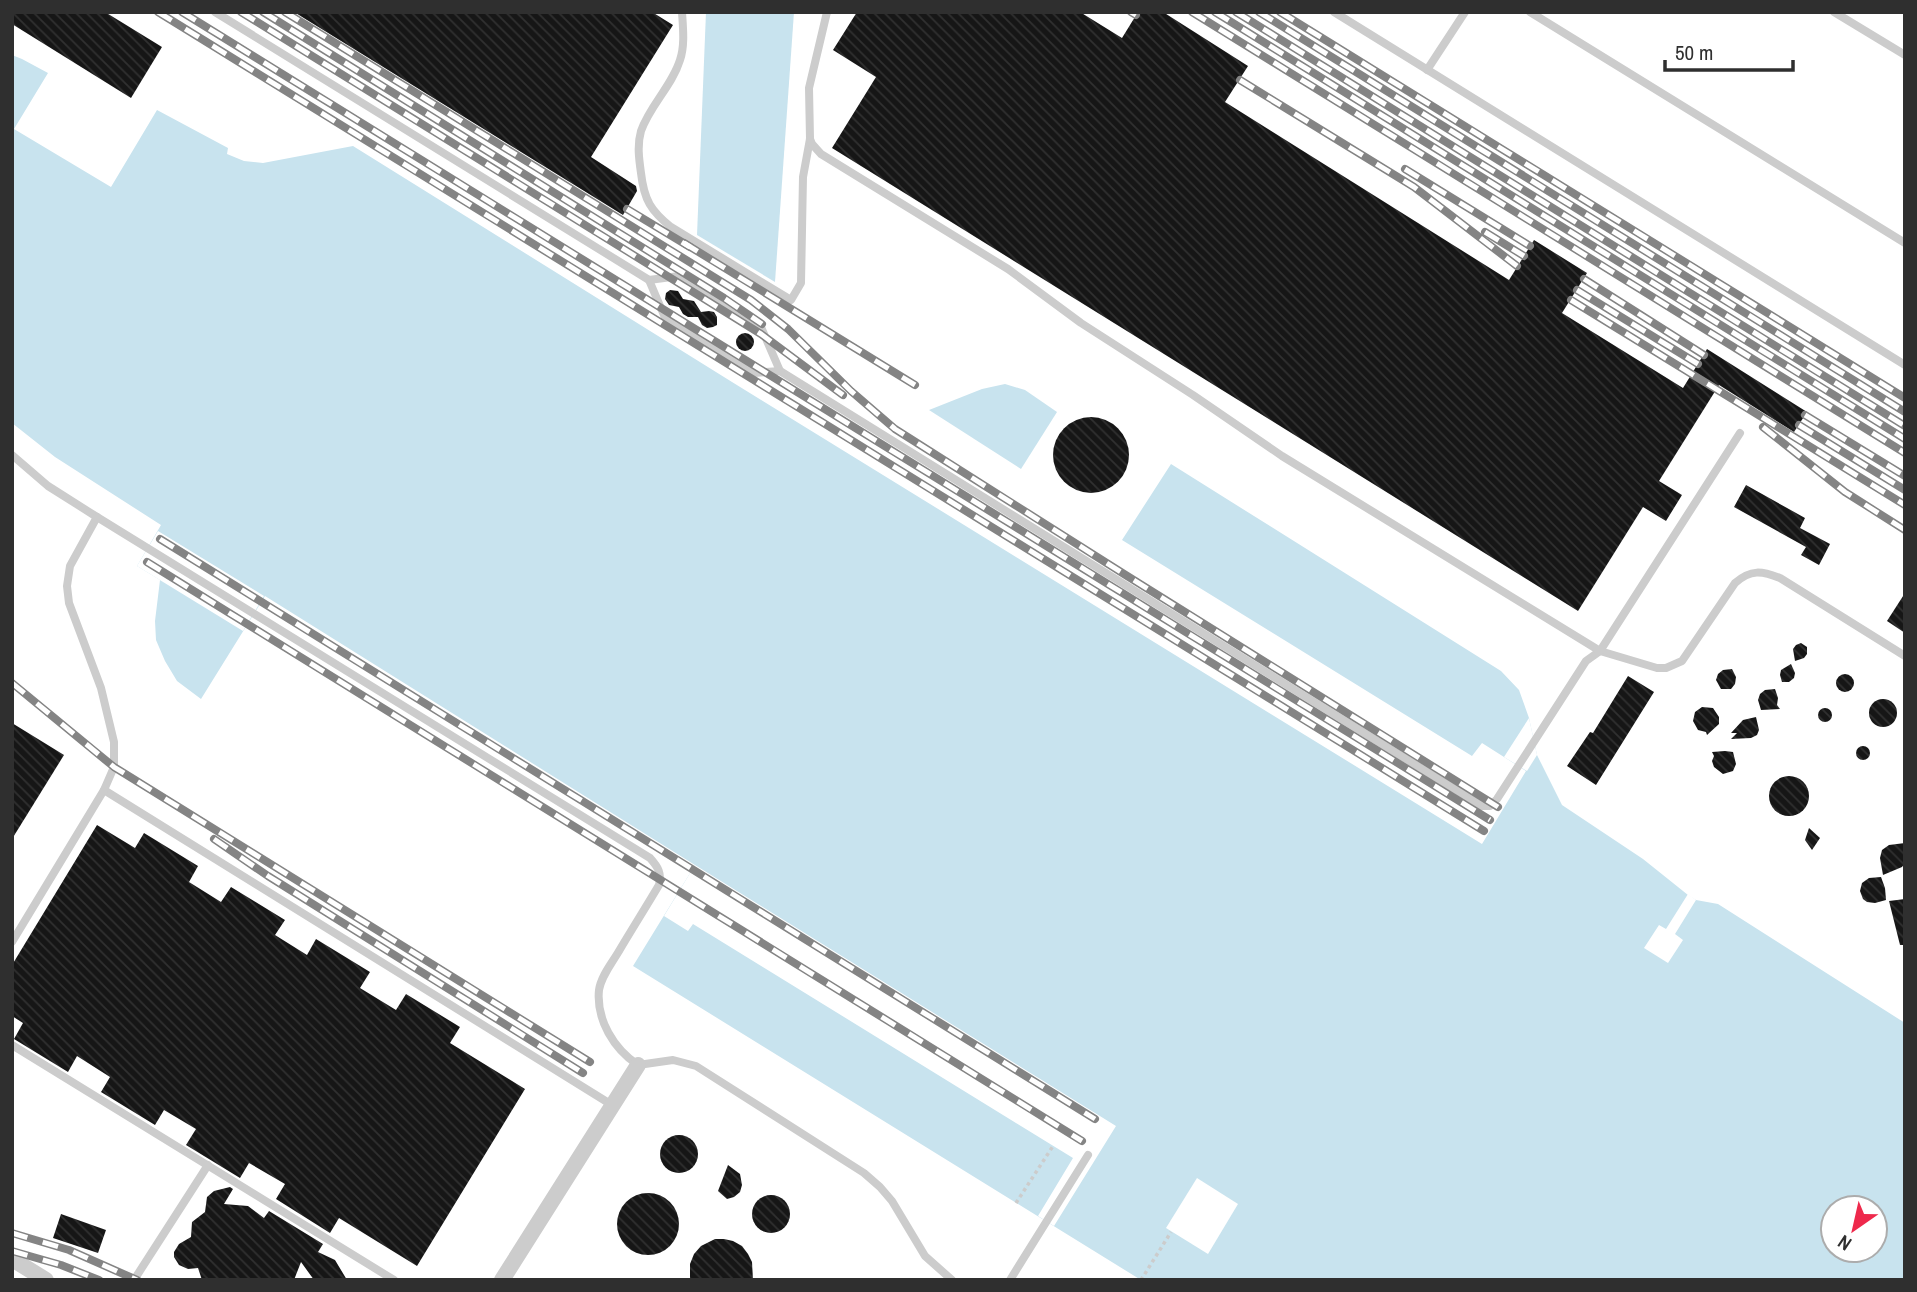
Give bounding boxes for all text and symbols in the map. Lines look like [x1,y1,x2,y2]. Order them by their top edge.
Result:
scale bar [1665,28,1793,72]
text: 50 m [1675,38,1713,67]
north arrow [1819,1194,1889,1264]
text: N [1833,1229,1856,1257]

